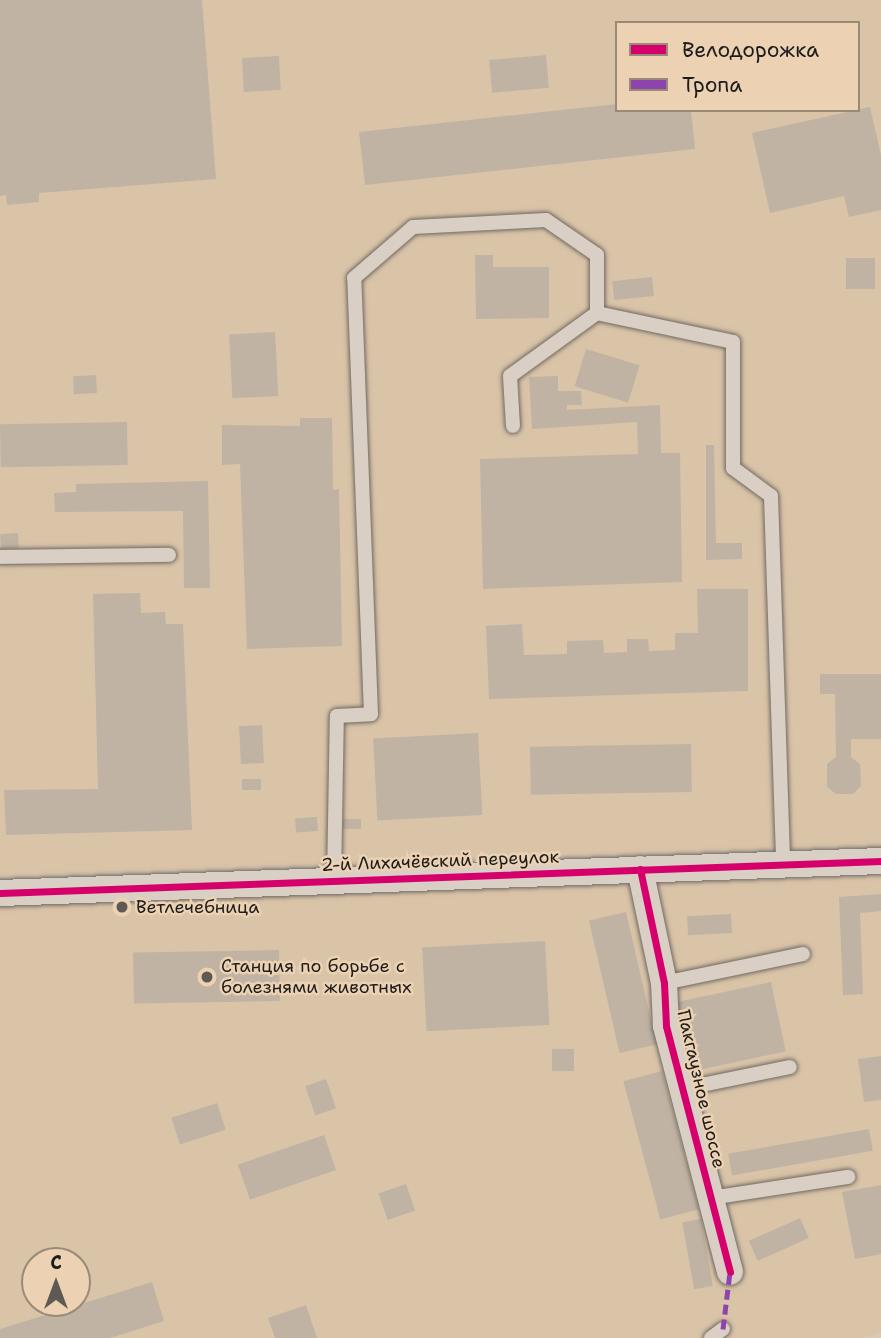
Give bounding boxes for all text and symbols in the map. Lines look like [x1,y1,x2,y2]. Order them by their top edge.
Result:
legend [615,21,860,112]
text: Велодорожка [682,36,819,64]
text: Тропа [682,71,742,99]
street label: 2-й Лихачёвский переулок [321,846,559,876]
place label: Ветлечебница [136,896,259,918]
marker: Ветлечебница [114,899,130,915]
place label: Станция по борьбе с болезнями животных [221,956,412,998]
marker: Станция по борьбе с болезнями животных [199,969,215,985]
street label: Пакгаузное шоссе [672,1008,730,1170]
north arrow [21,1247,91,1317]
text: С [50,1250,62,1275]

